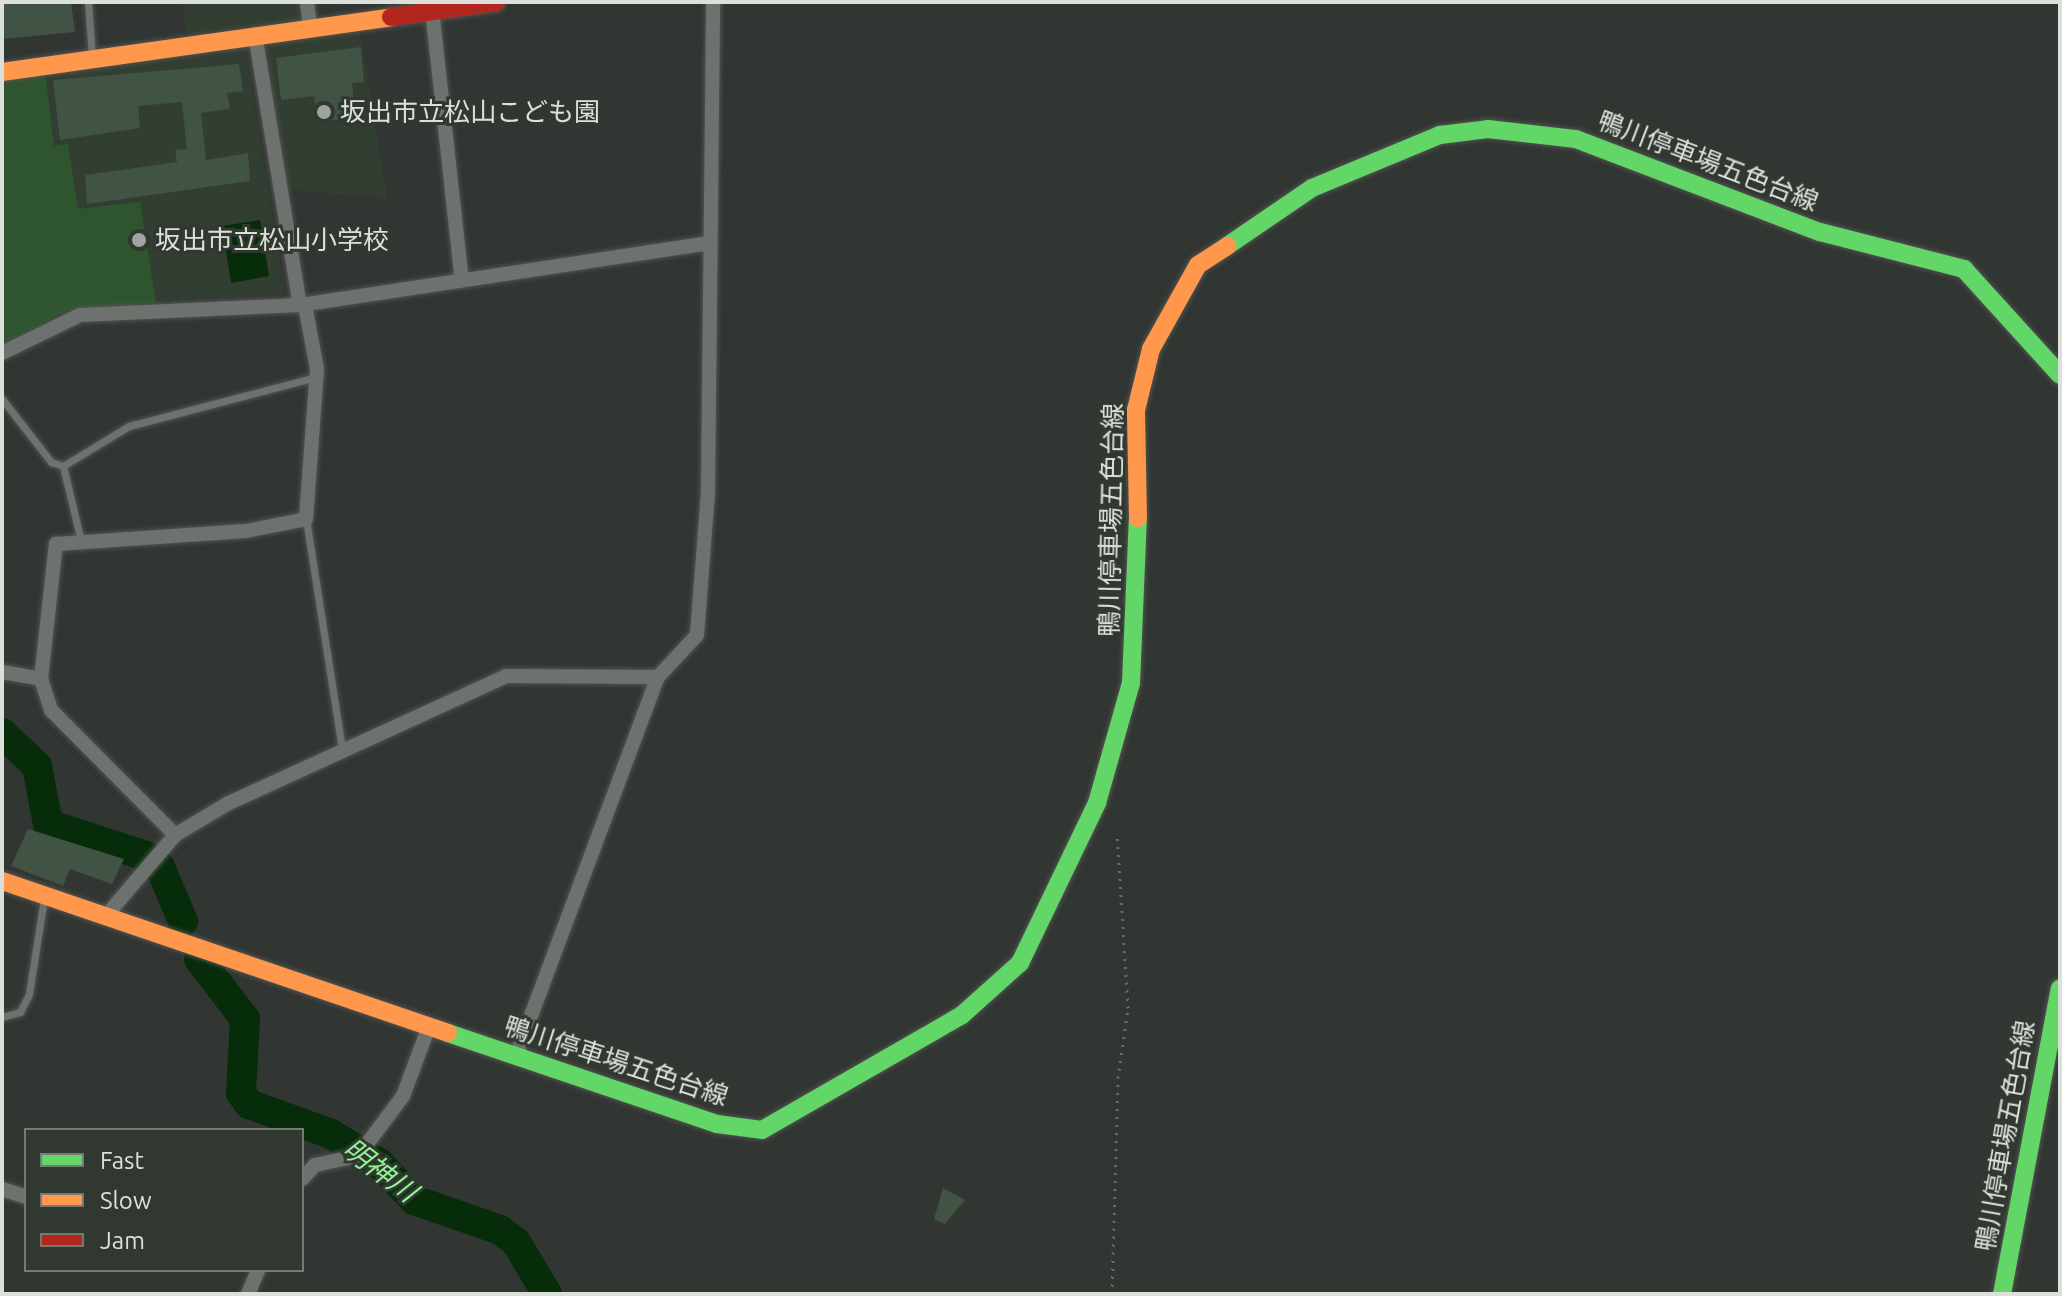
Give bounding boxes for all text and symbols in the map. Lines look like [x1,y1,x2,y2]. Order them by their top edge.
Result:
place label: 坂出市立松山こども園 [340,96,600,128]
marker: 坂出市立松山こども園 [315,103,333,121]
street label: 鴨川停車場五色台線 [1593,105,1823,217]
place label: 坂出市立松山小学校 [155,224,389,256]
marker: 坂出市立松山小学校 [130,231,148,249]
street label: 鴨川停車場五色台線 [1093,403,1129,637]
street label: 鴨川停車場五色台線 [500,1010,732,1112]
street label: 鴨川停車場五色台線 [1969,1018,2041,1254]
legend [24,1128,304,1272]
water label: 明神川 [336,1131,424,1209]
text: Fast [100,1147,144,1174]
text: Slow [100,1187,152,1214]
text: Jam [100,1227,145,1254]

